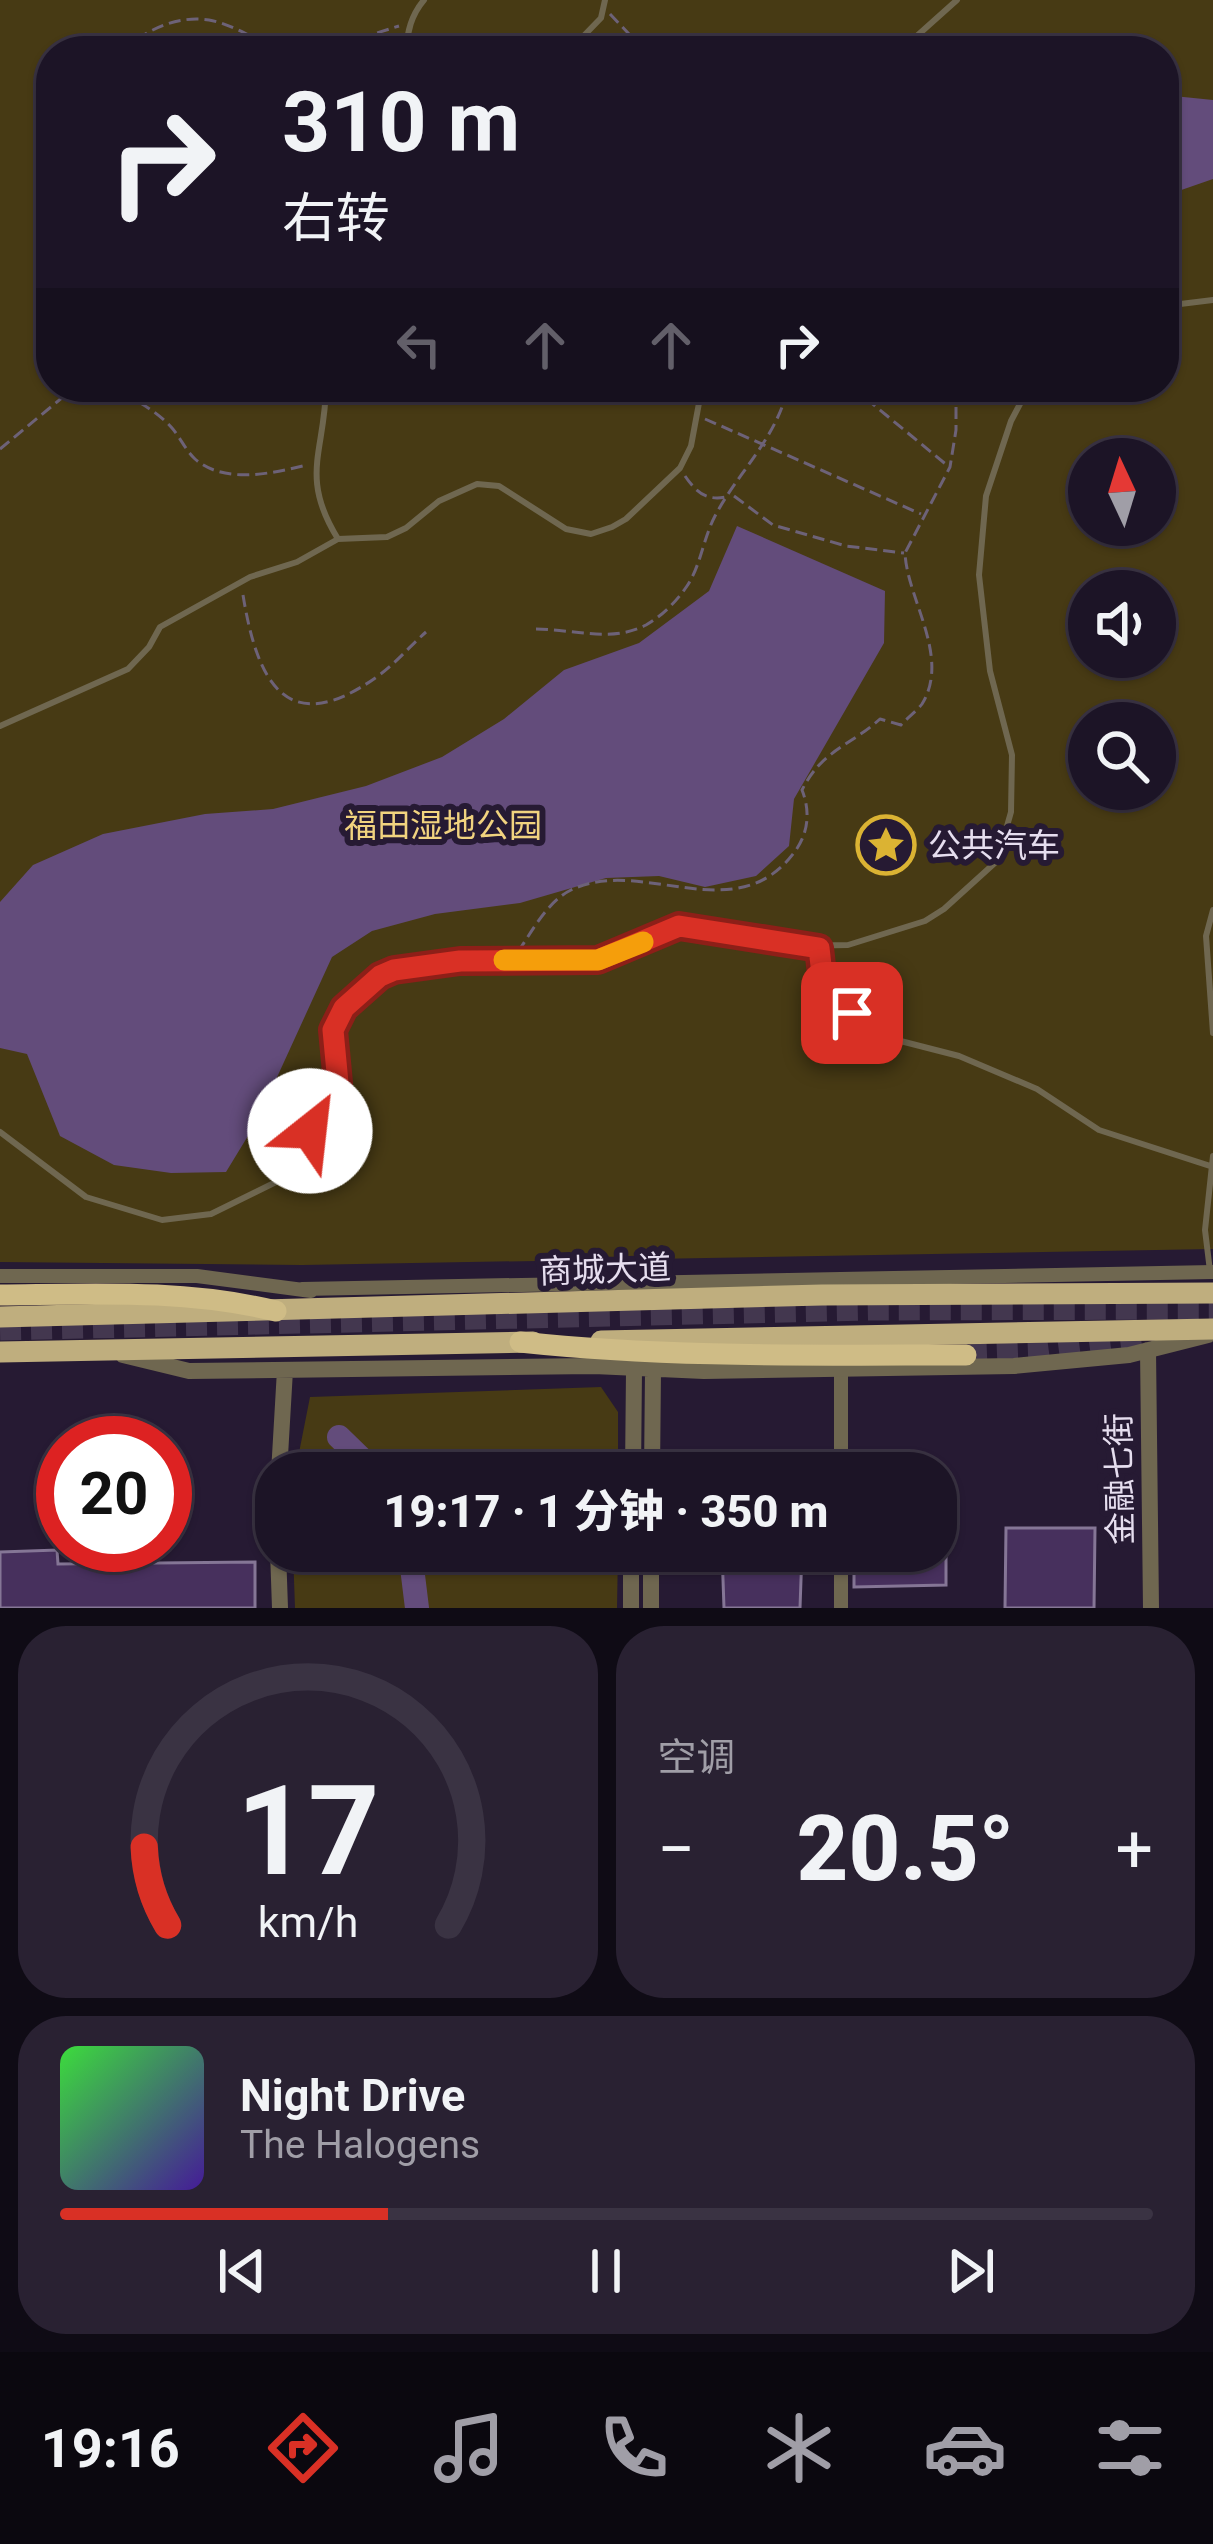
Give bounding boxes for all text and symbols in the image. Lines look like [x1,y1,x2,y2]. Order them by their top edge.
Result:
text: 310 m [282,73,520,172]
icon: right [84,84,240,240]
text: 右转 [282,187,390,250]
icon: left [386,312,452,378]
icon: ahead [512,312,578,378]
icon: ahead [638,312,704,378]
icon: right [764,312,830,378]
north arrow [1068,438,1176,546]
map controls [1068,438,1176,810]
button: sound [1068,570,1176,678]
button: search [1068,702,1176,810]
park label: 福田湿地公园 [344,806,542,845]
place icon: 公共汽车 [855,814,917,876]
place label: 公共汽车 [928,826,1060,865]
pin [801,962,903,1064]
icon: arrive [819,980,885,1046]
position arrow [247,1068,373,1194]
street label: 商城大道 [538,1248,672,1291]
street label: 金融七街 [1099,1413,1140,1545]
speed limit sign: 20 [36,1416,192,1572]
text: 19:17 · 1 分钟 · 350 m [384,1485,828,1538]
text: 空调 [658,1735,736,1781]
text: 17 [236,1758,379,1904]
text: 20.5° [797,1797,1014,1902]
text: − [658,1811,695,1888]
text: + [1116,1811,1153,1888]
text: km/h [257,1897,358,1947]
text: Night Drive [240,2069,465,2122]
text: The Halogens [240,2122,480,2168]
icon: previous [209,2238,275,2304]
icon: pause [573,2238,639,2304]
icon: next [938,2238,1004,2304]
icon: directions [261,2406,345,2490]
icon: music [427,2406,511,2490]
icon: phone [592,2406,676,2490]
icon: climate [757,2406,841,2490]
icon: car [923,2406,1007,2490]
icon: filters [1088,2406,1172,2490]
text: 19:16 [41,2417,180,2480]

